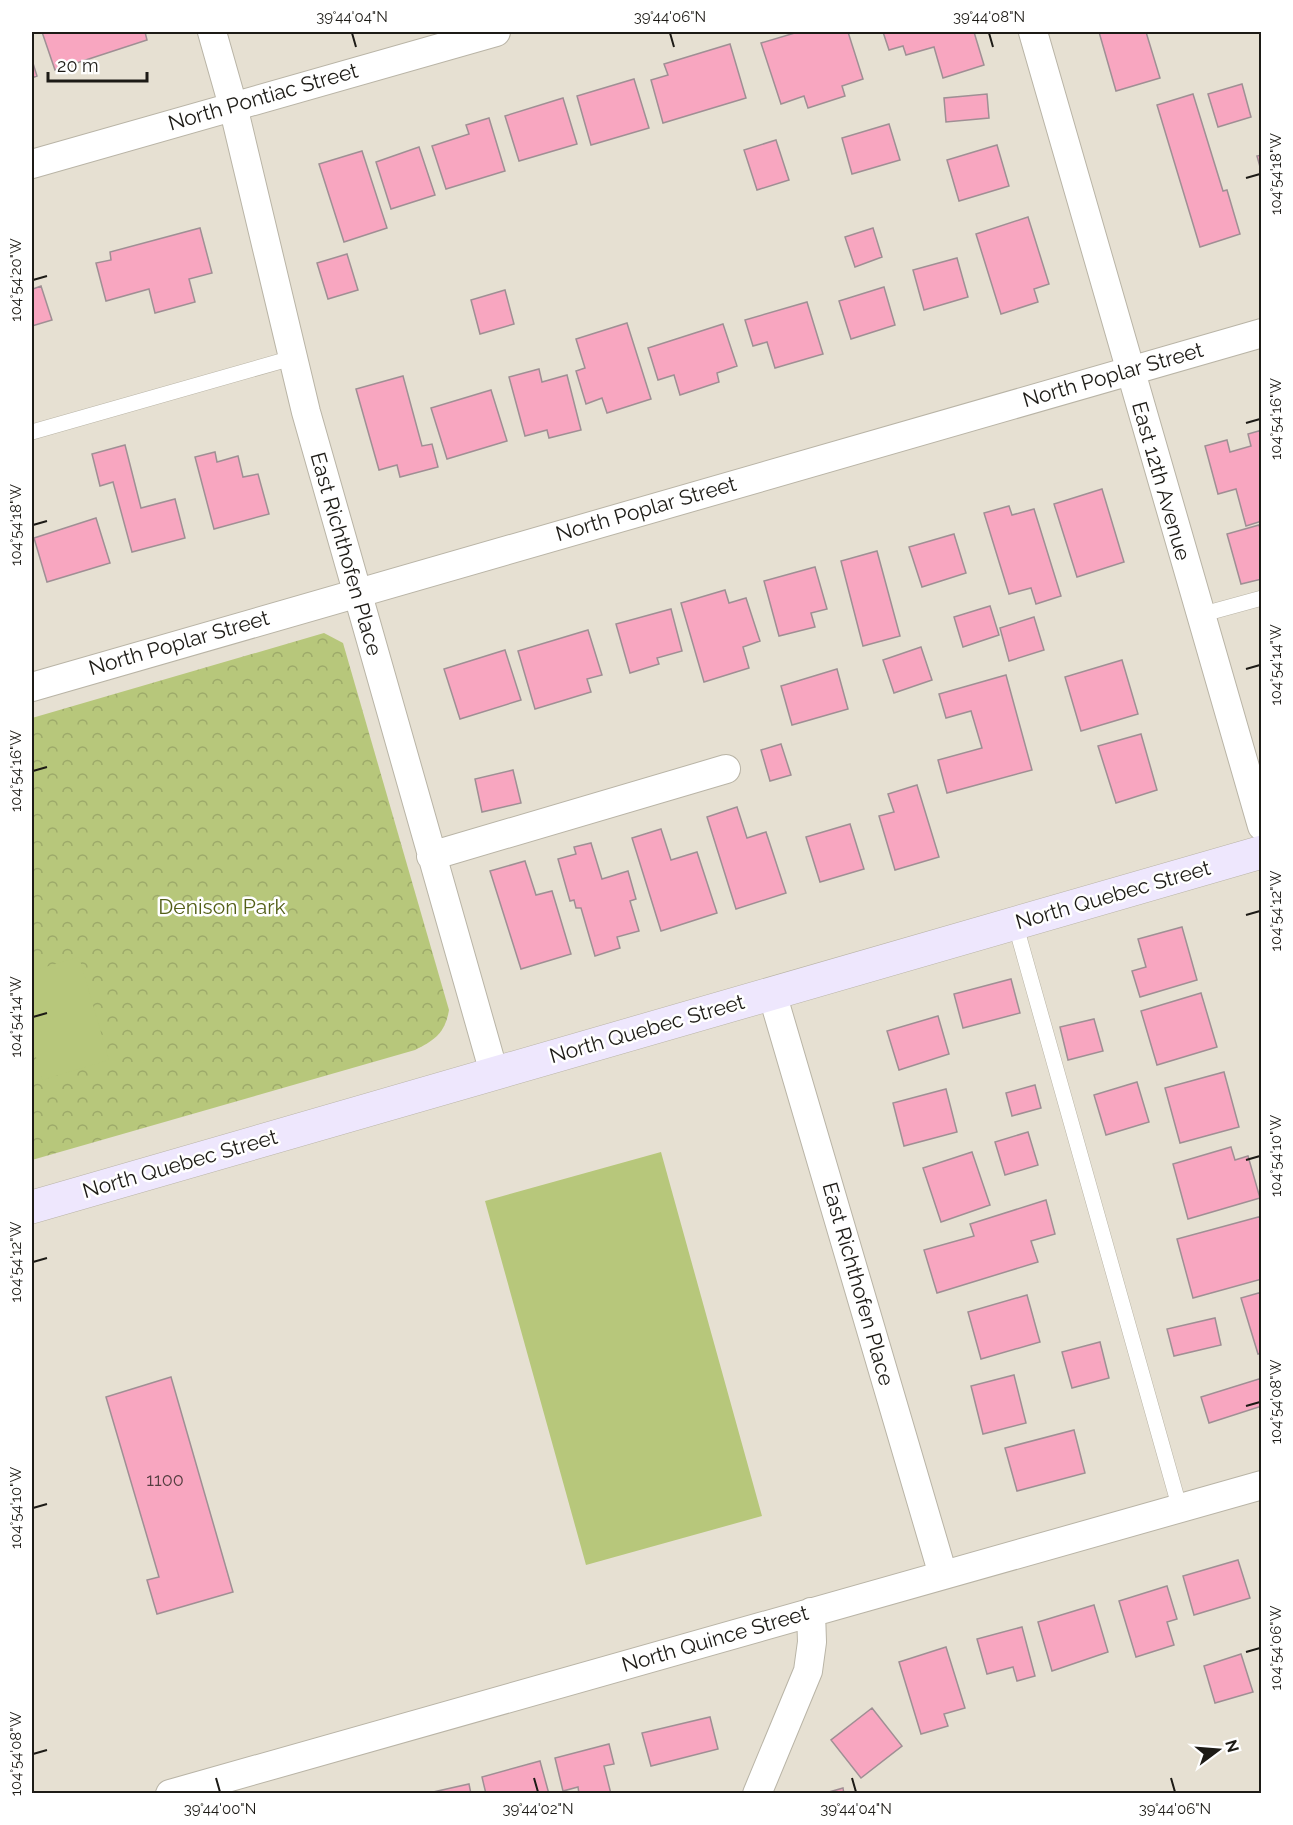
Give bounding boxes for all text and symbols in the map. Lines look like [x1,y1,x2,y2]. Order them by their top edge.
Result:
text: 39°44'04"N [316,8,388,26]
text: 39°44'06"N [634,8,706,26]
text: 39°44'08"N [953,8,1025,26]
scale bar [48,45,147,83]
text: 20 m [57,55,99,76]
street label: North Pontiac Street [165,57,361,136]
text: 104°54'18"W [1267,133,1285,215]
text: 104°54'20"W [7,238,25,322]
street label: North Poplar Street [1020,337,1206,412]
text: 104°54'16"W [1267,378,1285,460]
street label: East 12th Avenue [1127,398,1196,563]
street label: East Richthofen Place [305,449,388,659]
street label: North Poplar Street [553,471,739,546]
text: 104°54'18"W [7,484,25,566]
street label: North Poplar Street [86,605,272,680]
text: 104°54'14"W [1267,624,1285,706]
text: 104°54'16"W [7,730,25,812]
street label: North Quebec Street [1013,855,1213,934]
text: 104°54'12"W [1267,870,1285,951]
park label: Denison Park [158,894,286,919]
text: 104°54'14"W [7,976,25,1058]
street label: North Quebec Street [547,989,747,1068]
text: 104°54'10"W [1267,1115,1285,1197]
street label: North Quebec Street [80,1124,280,1203]
street label: East Richthofen Place [817,1179,900,1389]
text: 104°54'12"W [7,1221,25,1302]
text: 104°54'08"W [1267,1359,1285,1444]
text: 104°54'10"W [7,1467,25,1549]
house number: 1100 [146,1469,184,1490]
street label: North Quince Street [619,1600,811,1677]
text: 104°54'06"W [1267,1605,1285,1690]
text: 104°54'08"W [7,1711,25,1796]
north arrow [1188,1720,1248,1780]
text: N [1221,1738,1243,1754]
text: 39°44'00"N [184,1800,256,1818]
text: 39°44'02"N [502,1800,574,1818]
text: 39°44'04"N [820,1800,892,1818]
text: 39°44'06"N [1139,1800,1211,1818]

